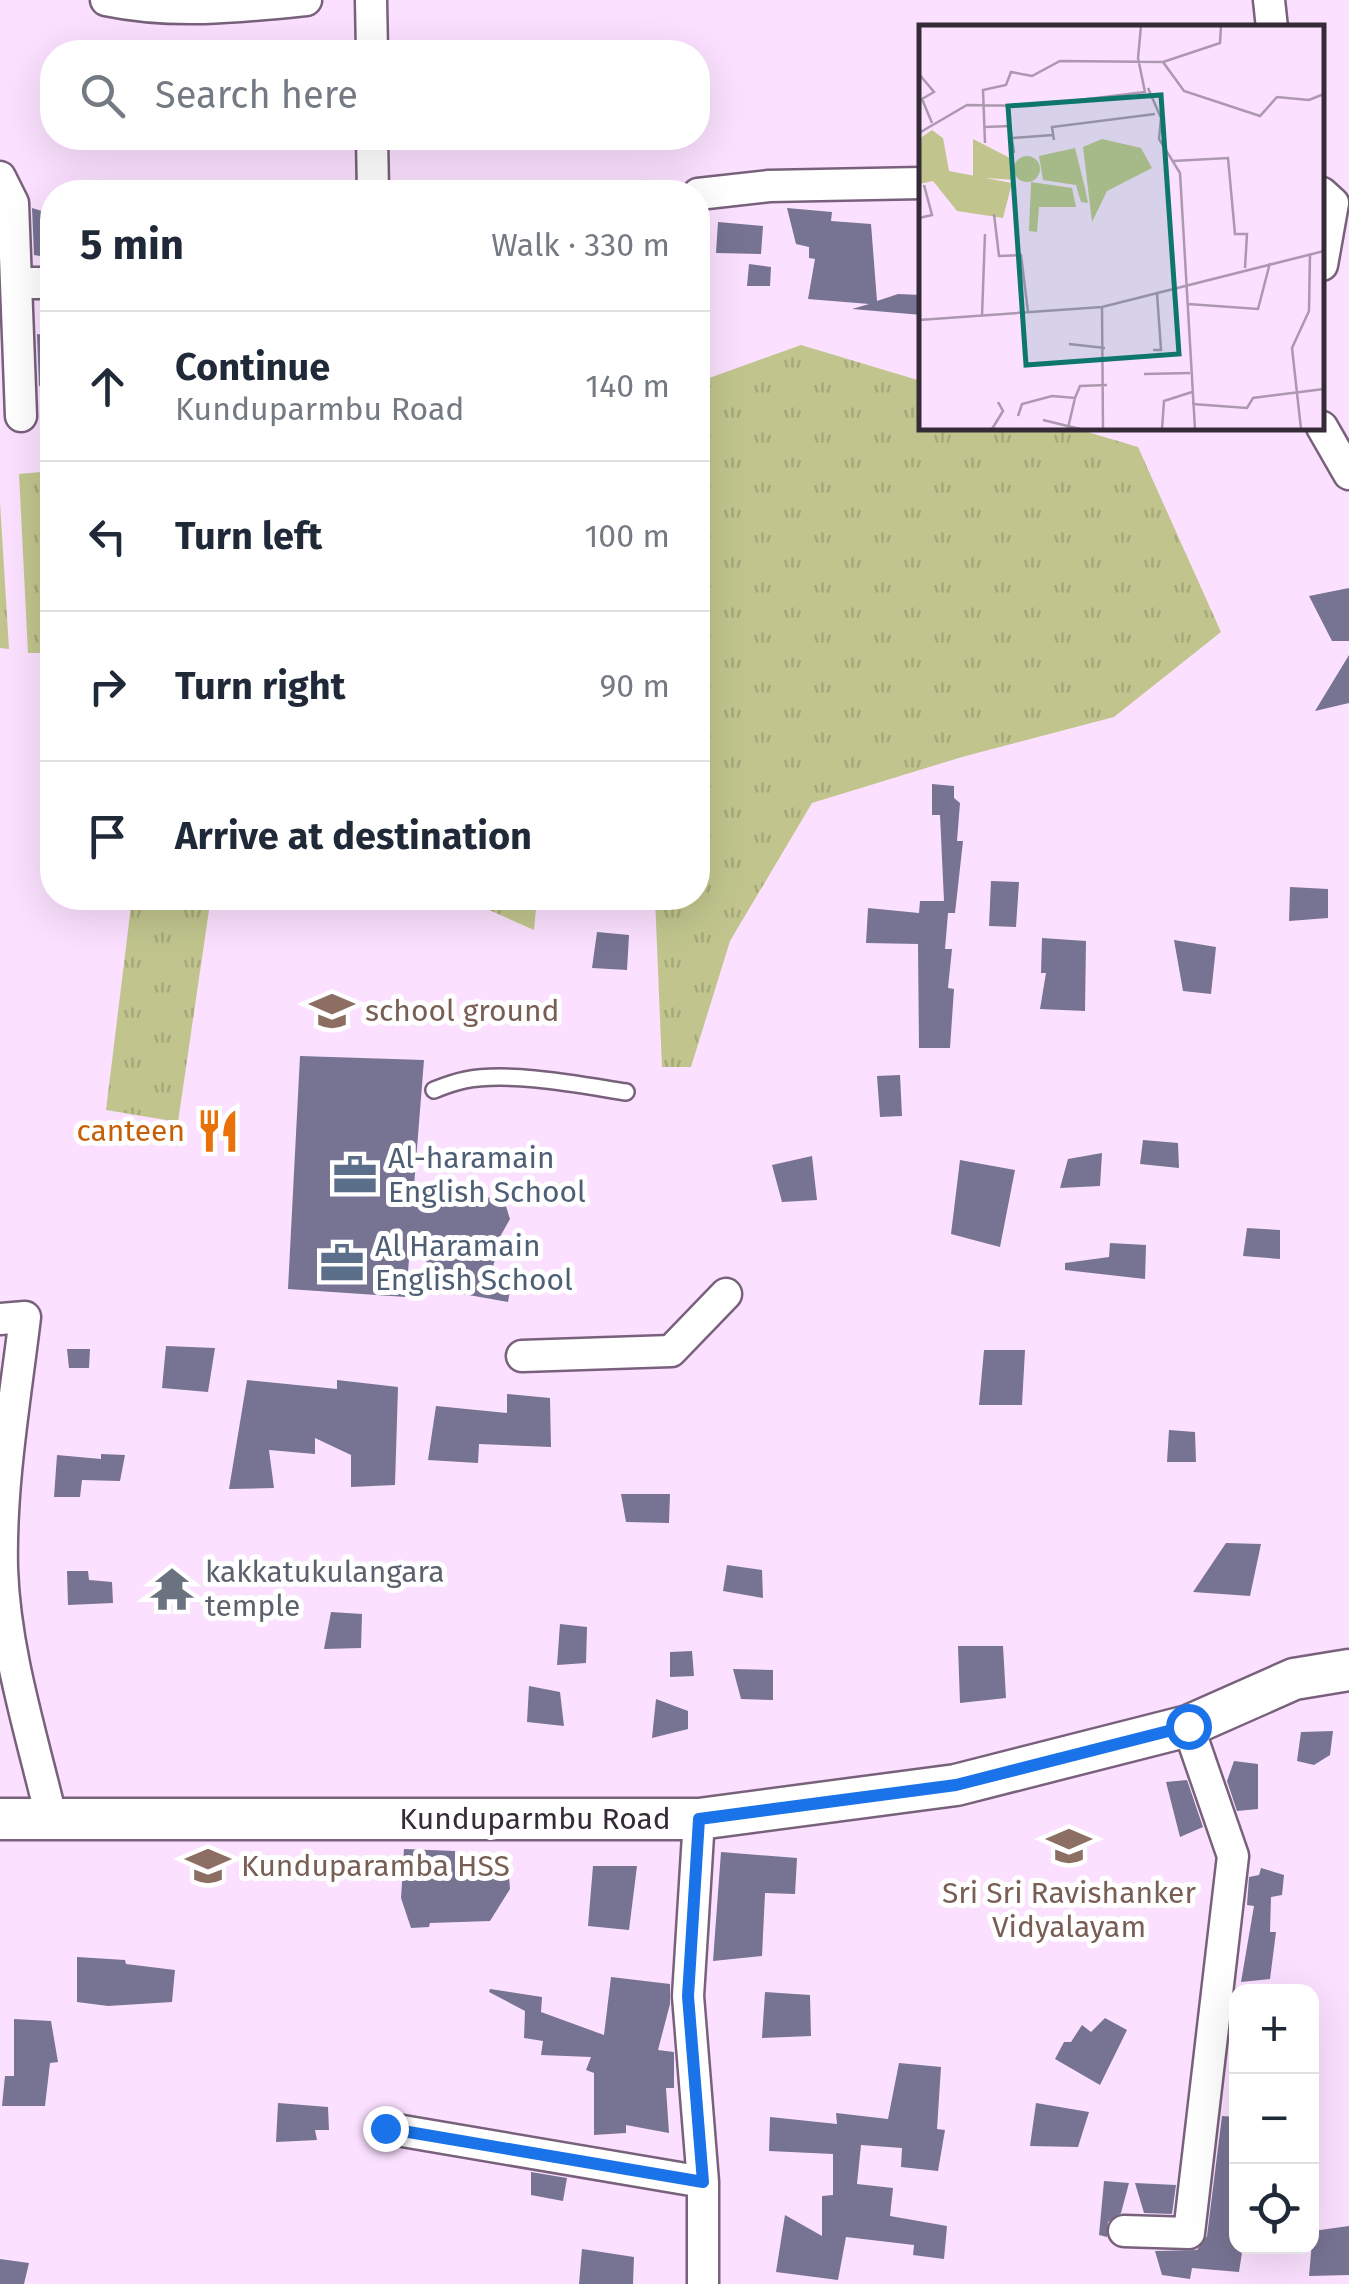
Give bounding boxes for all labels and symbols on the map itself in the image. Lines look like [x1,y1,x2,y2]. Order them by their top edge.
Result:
inset map [919,25,1324,430]
school or university icon: school ground [308,987,356,1035]
place label: school ground [365,993,560,1029]
restaurant icon: canteen [194,1107,242,1155]
place label: canteen [76,1113,185,1149]
place label: Al-haramain English School [388,1140,586,1210]
office icon: Al-haramain English School [331,1151,379,1199]
place label: Al Haramain English School [375,1228,573,1298]
office icon: Al Haramain English School [318,1239,366,1287]
place label: kakkatukulangara temple [205,1554,444,1624]
temple icon: kakkatukulangara temple [148,1565,196,1613]
route start [1166,1704,1212,1750]
street label: Kunduparmbu Road [399,1801,671,1837]
school or university icon: Sri Sri Ravishanker Vidyalayam [1045,1822,1093,1870]
school or university icon: Kunduparamba HSS [184,1842,232,1890]
place label: Kunduparamba HSS [241,1848,510,1884]
place label: Sri Sri Ravishanker Vidyalayam [942,1875,1196,1945]
route end [363,2106,409,2152]

